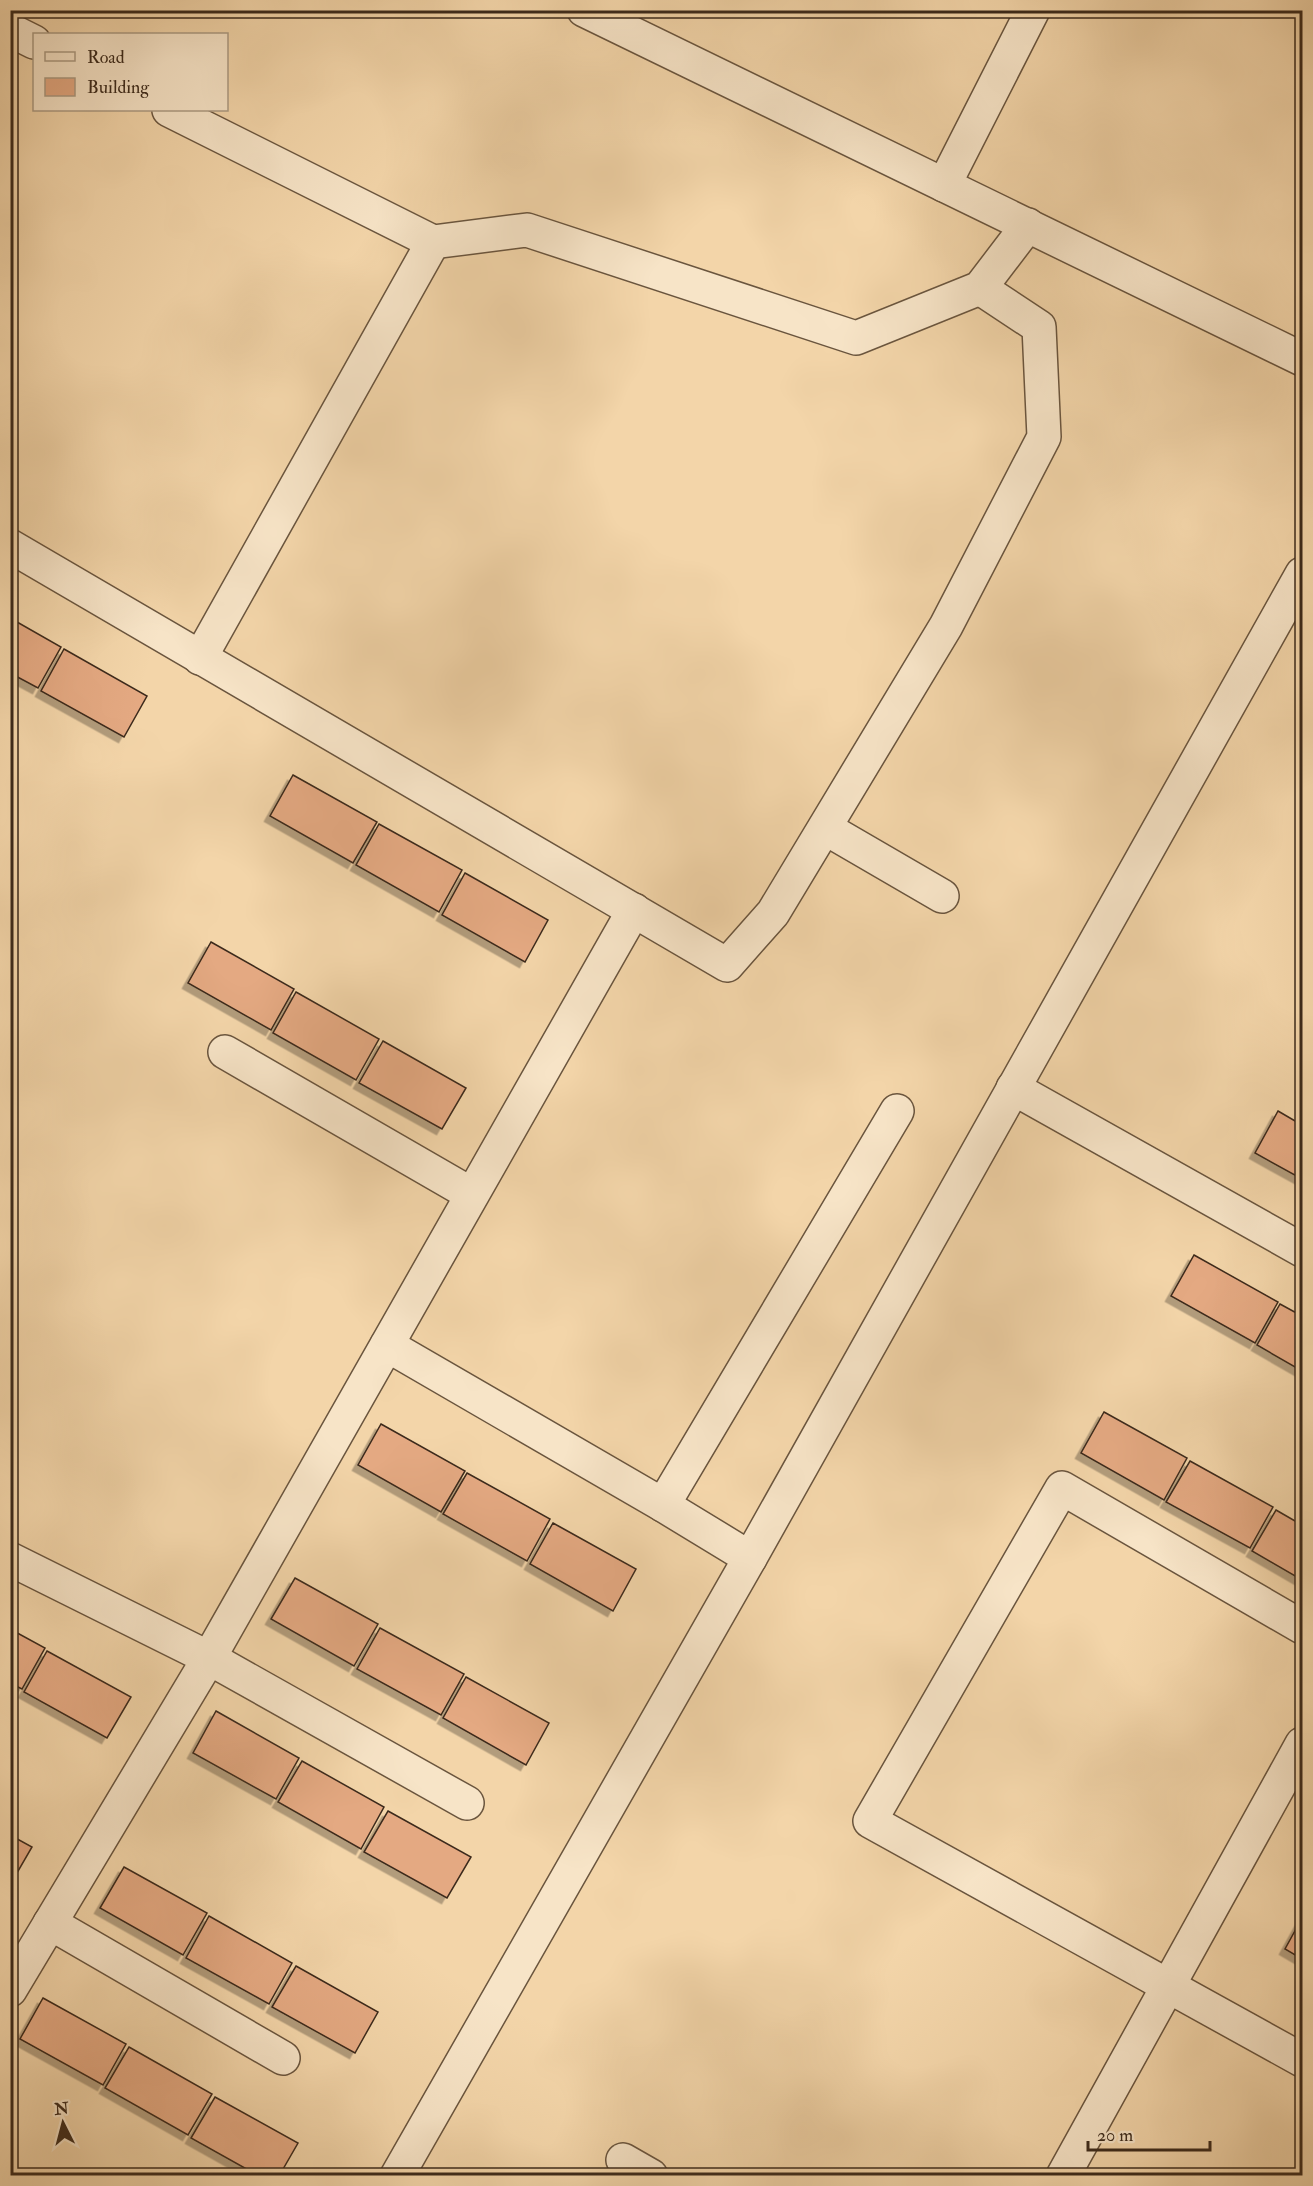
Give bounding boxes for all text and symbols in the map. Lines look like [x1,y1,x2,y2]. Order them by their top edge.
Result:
legend [33,33,228,111]
text: Road [87,46,125,69]
text: Building [87,76,150,99]
north arrow [33,2093,93,2153]
text: N [52,2098,70,2120]
scale bar [1088,2114,1210,2152]
text: 20 m [1097,2124,1133,2147]

